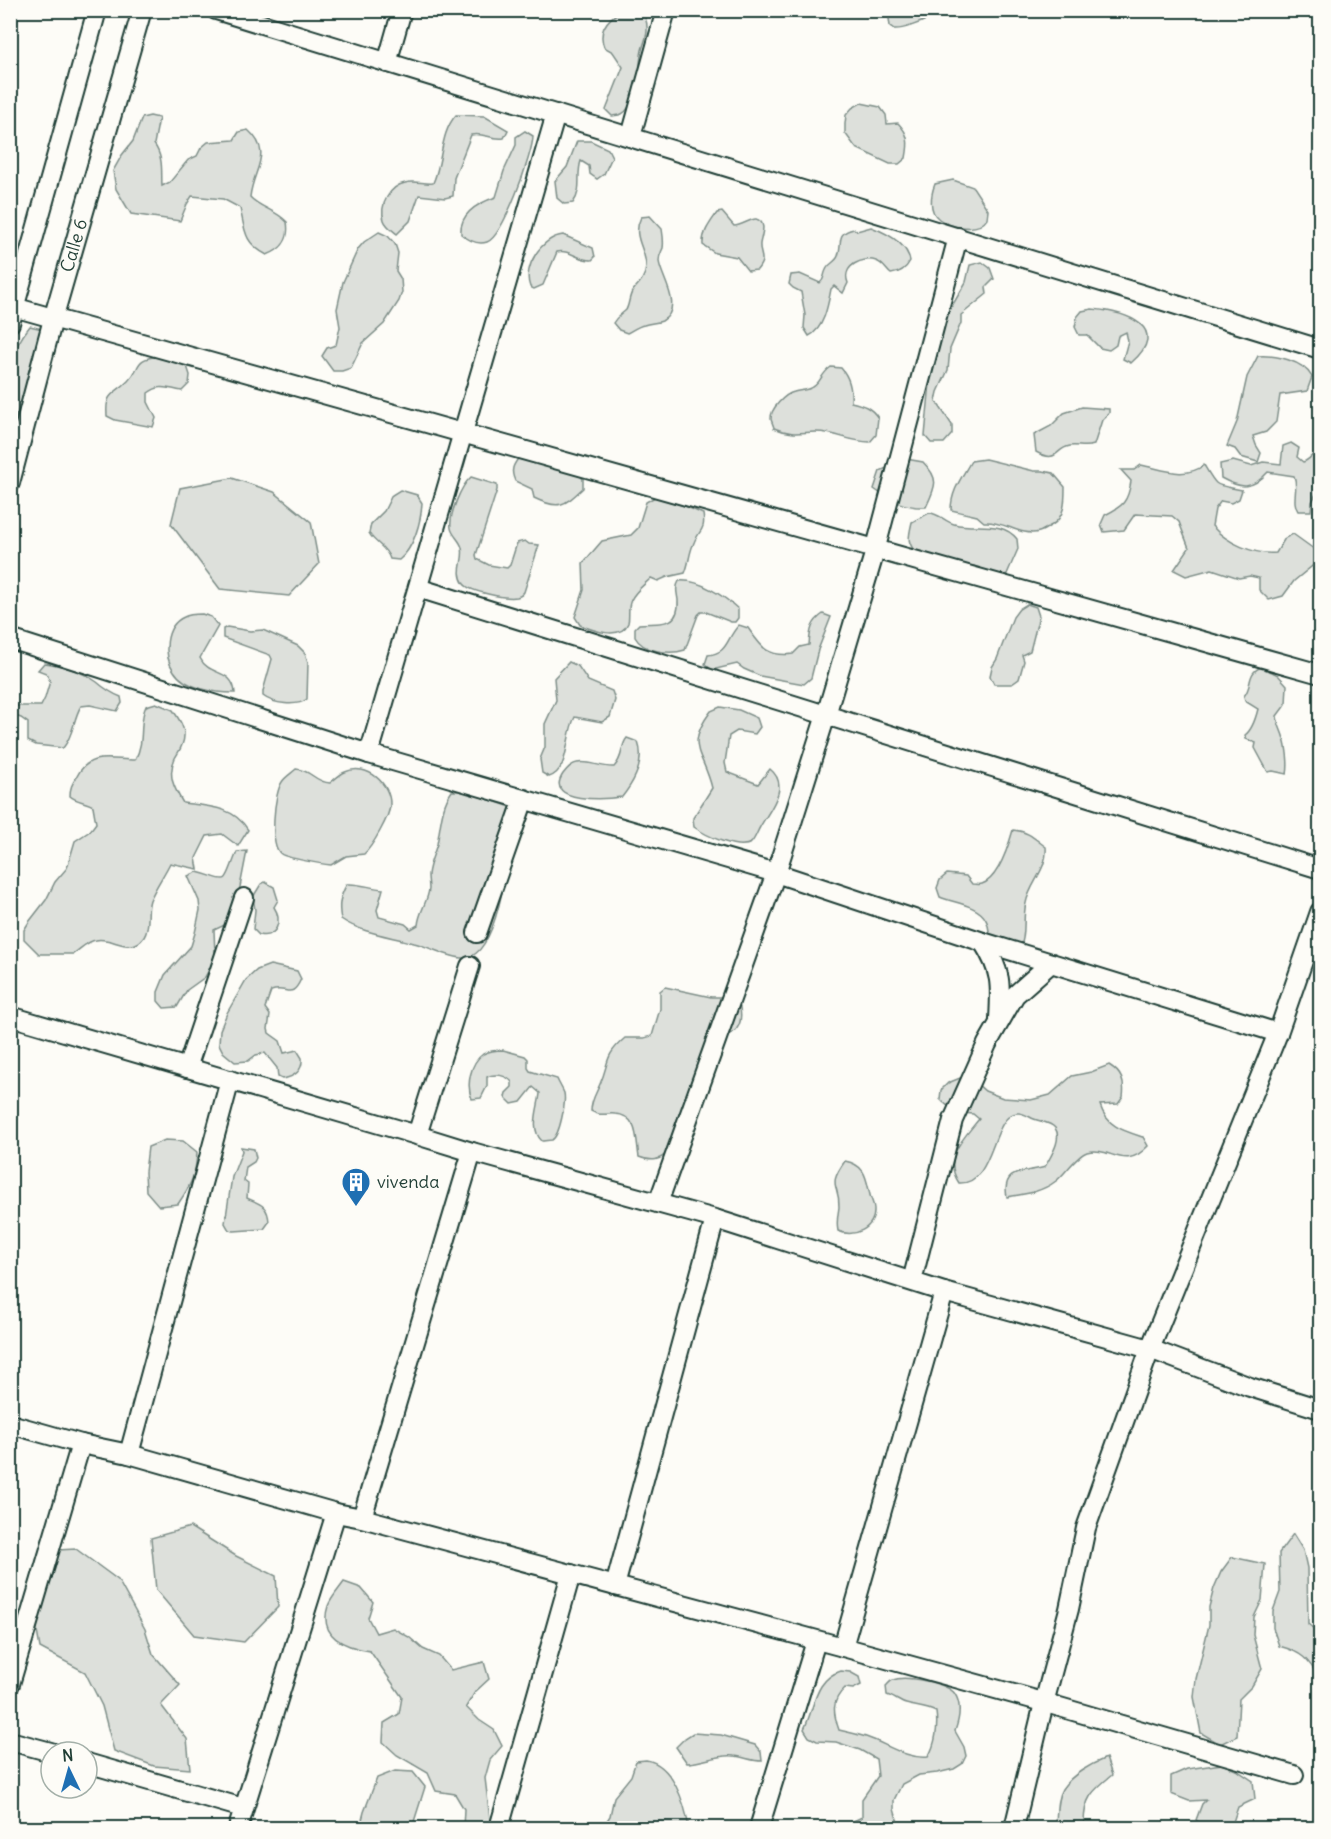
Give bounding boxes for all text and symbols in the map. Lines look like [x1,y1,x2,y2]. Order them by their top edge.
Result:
street label: Calle 6 [55,216,92,275]
building icon: vivenda [340,1166,372,1208]
place label: vivenda [377,1170,439,1193]
north arrow [39,1740,99,1800]
text: N [61,1745,74,1766]

